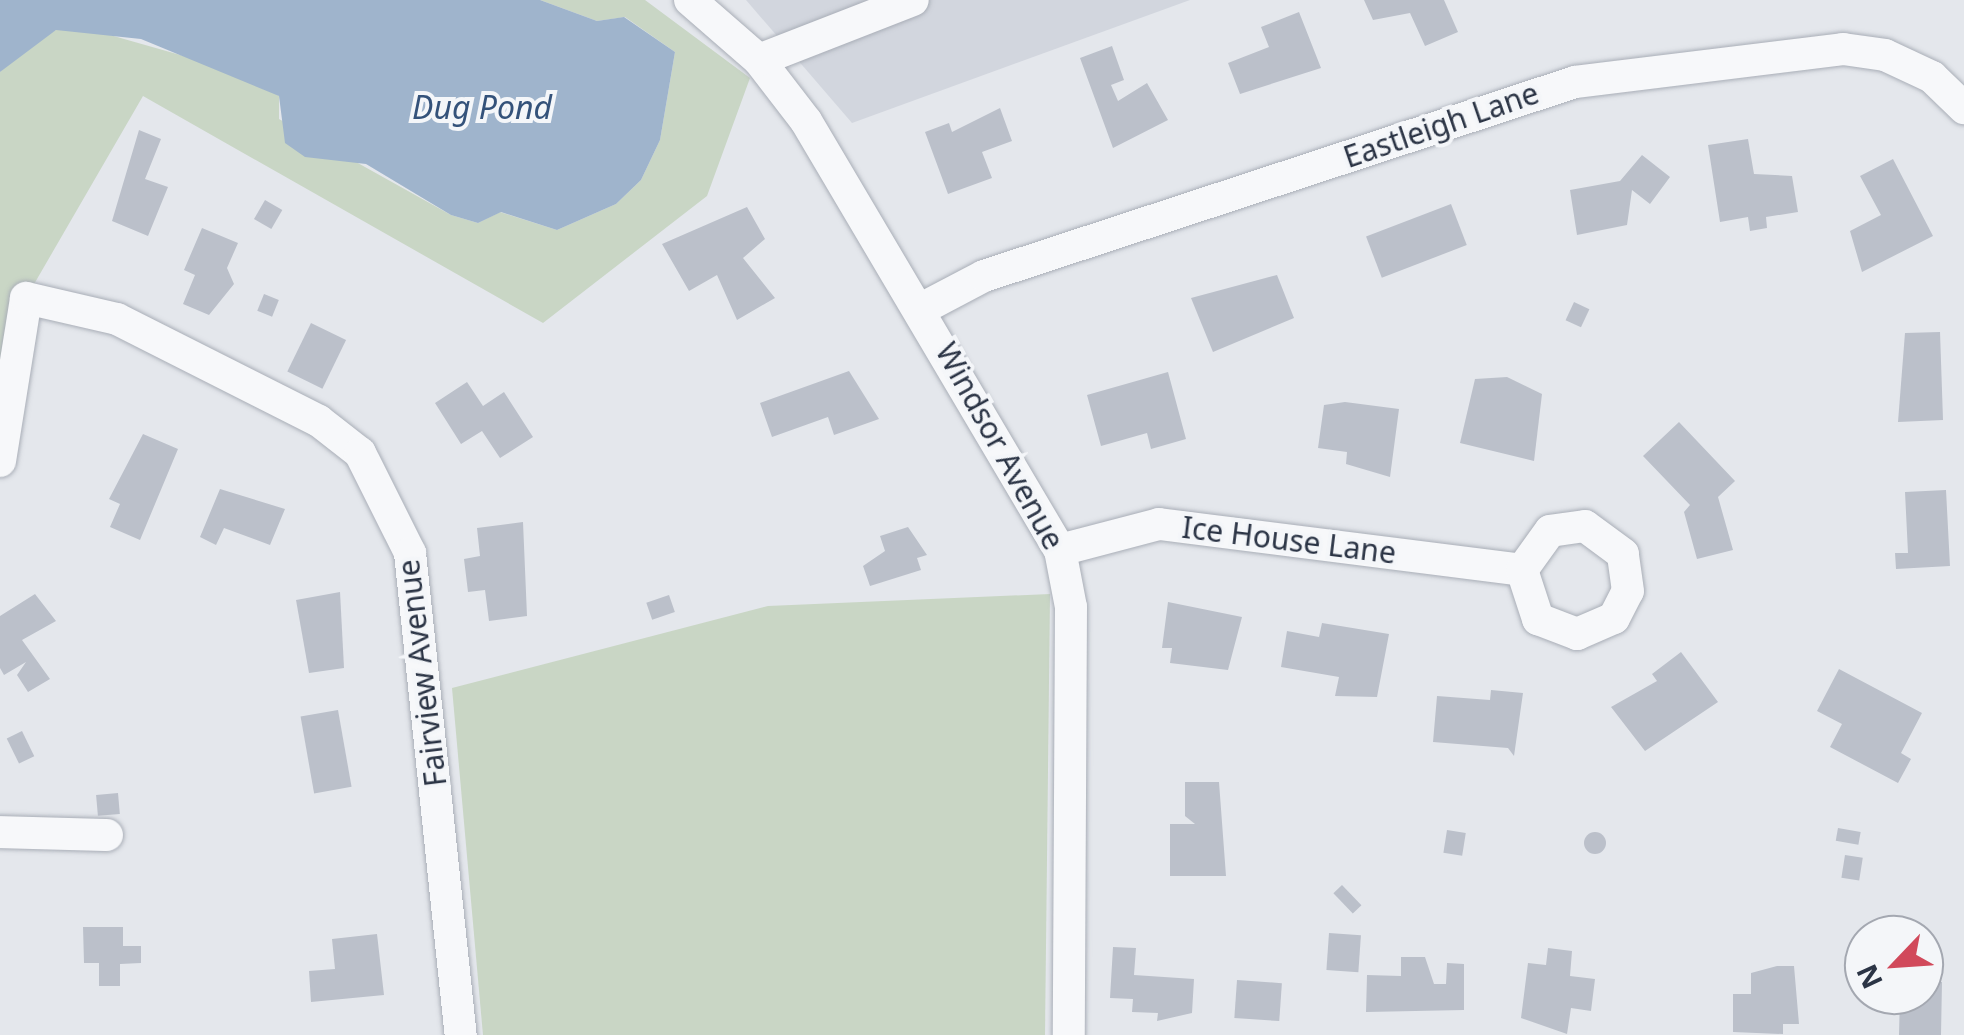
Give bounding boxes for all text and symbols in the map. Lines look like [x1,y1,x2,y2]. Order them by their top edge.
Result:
street label: Eastleigh Lane [1339,75,1543,175]
water label: Dug Pond [412,88,552,126]
street label: Windsor Avenue [928,336,1072,556]
street label: Ice House Lane [1180,509,1398,571]
street label: Fairview Avenue [390,557,454,789]
north arrow [1844,915,1944,1015]
text: N [1847,958,1891,995]

